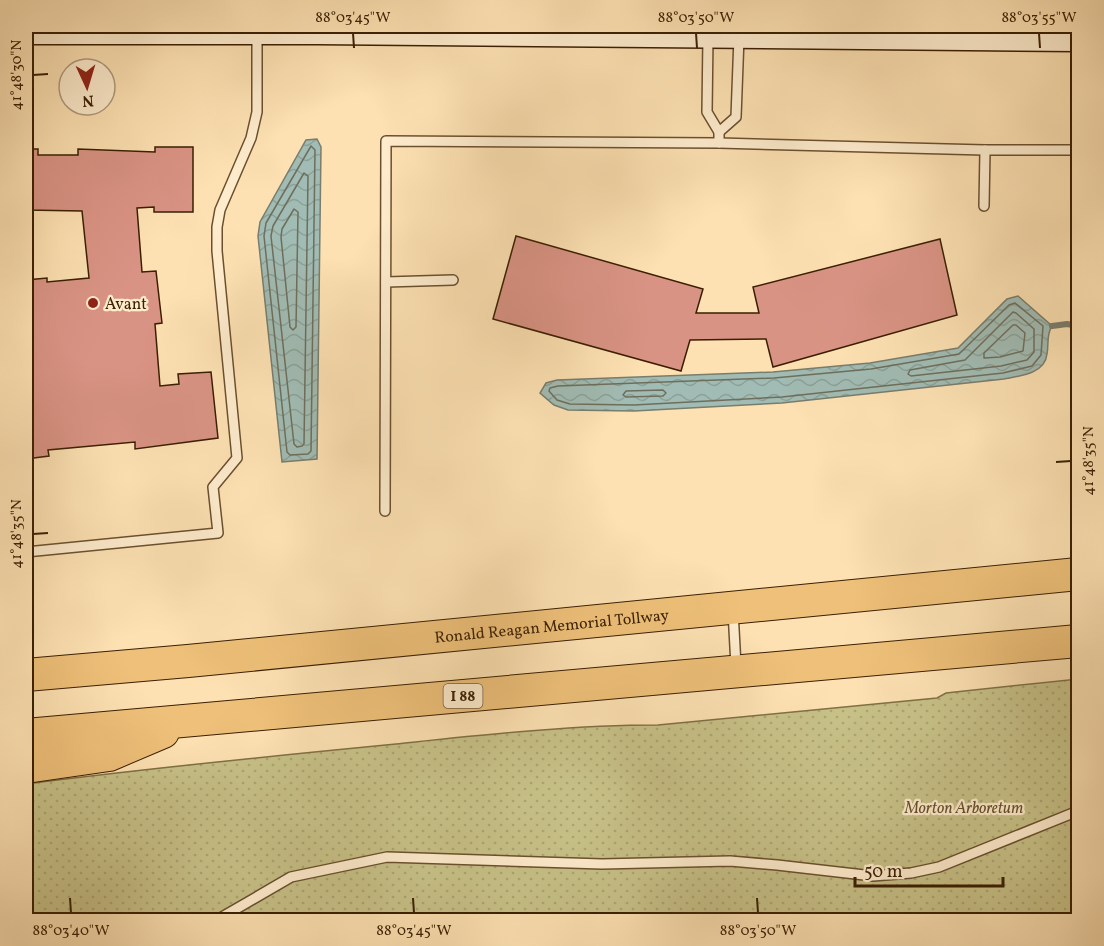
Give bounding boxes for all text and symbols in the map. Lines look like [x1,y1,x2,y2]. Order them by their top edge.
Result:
text: 88°03'45"W [315,8,391,29]
text: 88°03'50"W [658,8,734,29]
text: 88°03'55"W [1001,8,1077,29]
text: 41°48'30"N [7,40,28,110]
north arrow [57,57,117,117]
text: N [81,89,94,111]
place label: Avant [105,294,147,316]
marker: Avant [86,296,100,310]
text: 41°48'35"N [1079,426,1100,496]
text: 41°48'35"N [7,499,28,569]
street label: Ronald Reagan Memorial Tollway [434,605,670,650]
road number: I 88 [444,684,482,708]
park label: Morton Arboretum [904,798,1023,820]
scale bar [855,850,1004,888]
text: 50 m [864,860,903,885]
text: 88°03'40"W [33,921,109,942]
text: 88°03'45"W [376,921,452,942]
text: 88°03'50"W [720,921,796,942]

